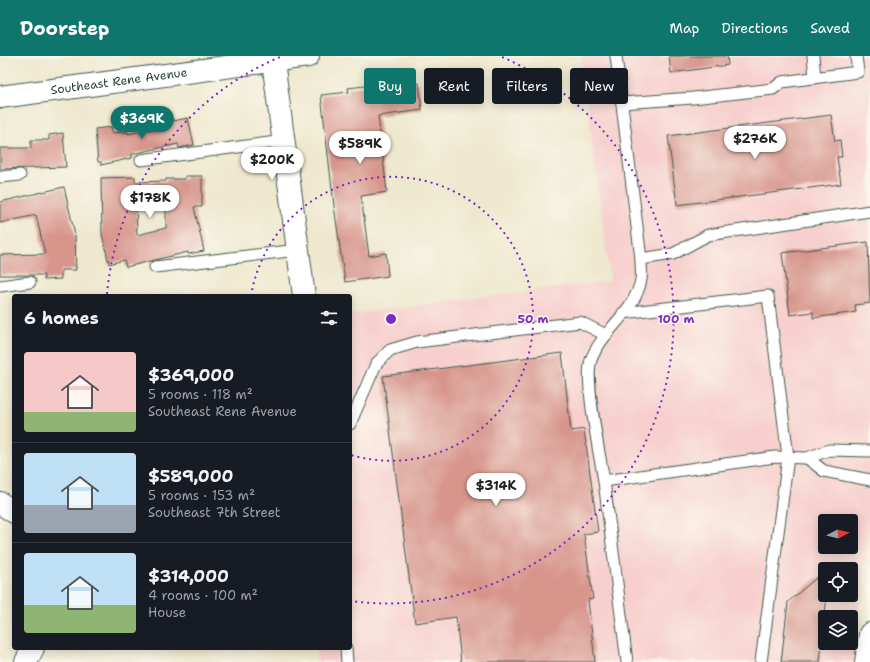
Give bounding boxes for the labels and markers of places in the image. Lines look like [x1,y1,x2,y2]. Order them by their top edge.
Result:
pin: $369K [114,106,170,140]
pin: $276K [727,126,783,160]
pin: $589K [332,131,388,165]
pin: $200K [244,147,300,181]
pin: $178K [122,185,178,219]
centre of rings [384,312,398,326]
pin: $314K [468,473,524,507]

